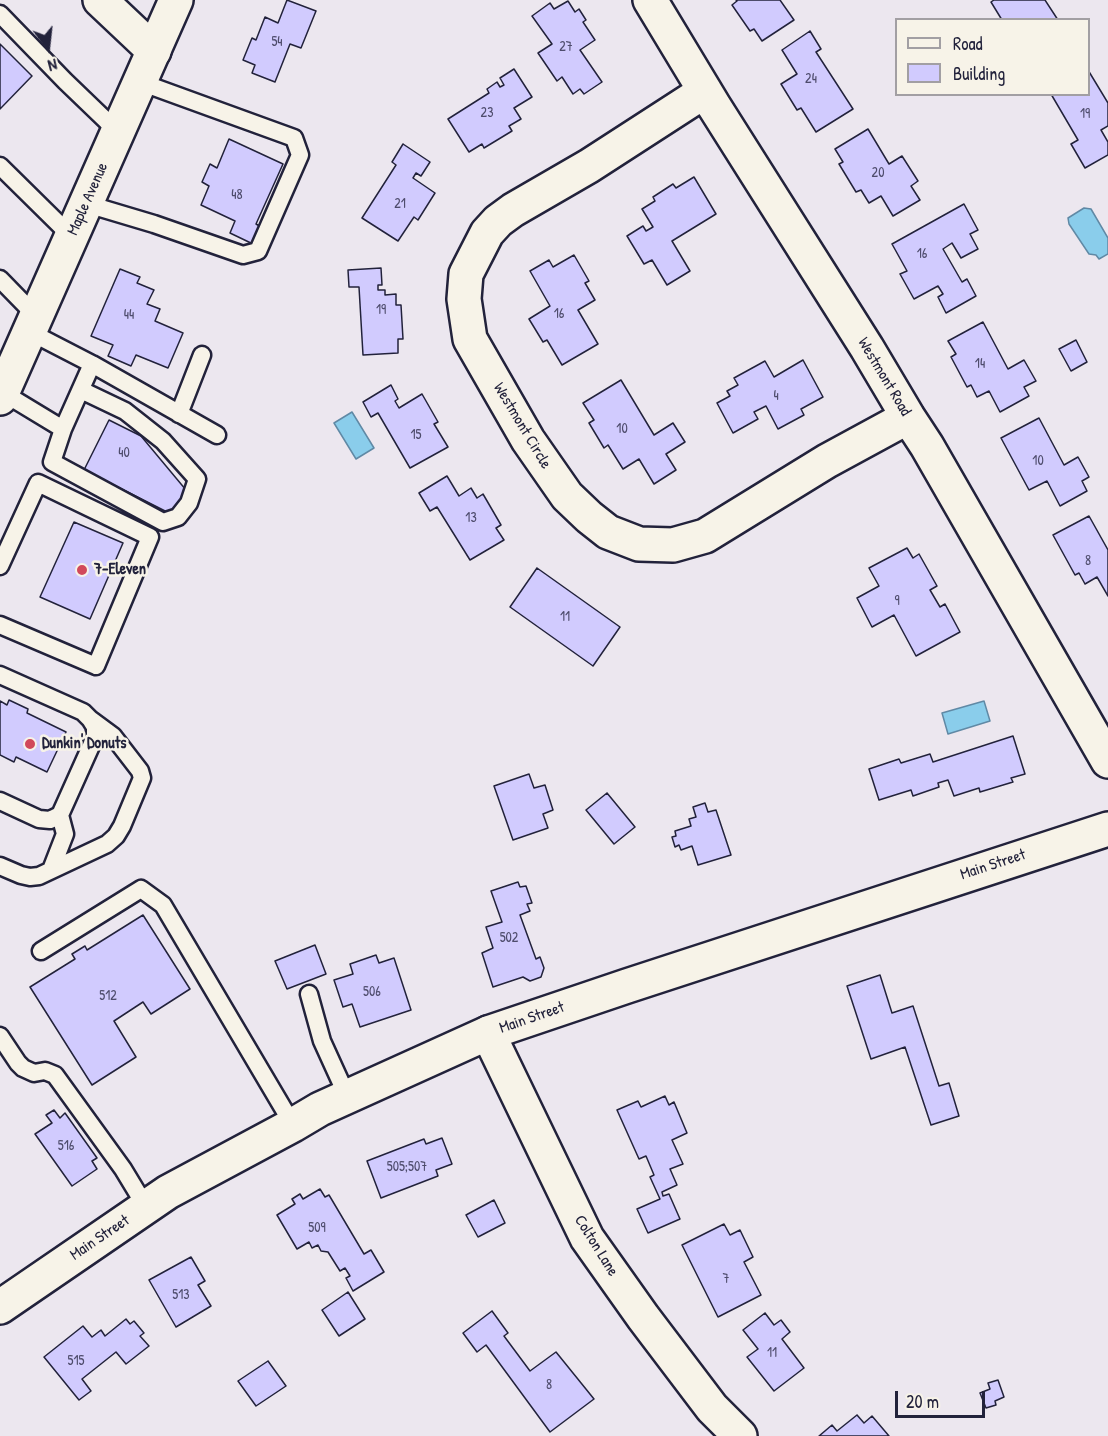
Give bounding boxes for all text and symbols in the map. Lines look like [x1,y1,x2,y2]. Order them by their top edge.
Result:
north arrow [18,18,78,78]
legend [895,18,1090,96]
text: Road [953,31,983,56]
house number: 54 [271,34,283,50]
house number: 27 [559,39,573,55]
text: N [46,54,60,77]
text: Building [953,61,1005,86]
house number: 24 [805,71,817,87]
house number: 23 [481,105,493,121]
house number: 19 [1080,106,1090,122]
street label: Maple Avenue [63,160,113,238]
house number: 20 [872,165,884,181]
house number: 48 [231,187,243,203]
house number: 21 [394,196,406,212]
house number: 16 [917,246,927,262]
house number: 19 [376,302,386,318]
house number: 16 [554,306,564,322]
house number: 44 [124,307,134,323]
street label: Westmont Road [853,334,915,420]
house number: 14 [975,356,985,372]
street label: Westmont Circle [489,379,555,473]
house number: 4 [773,388,779,404]
house number: 10 [616,421,628,437]
house number: 15 [410,427,422,443]
house number: 40 [118,445,130,461]
house number: 10 [1032,453,1044,469]
house number: 13 [465,510,477,526]
house number: 8 [1085,553,1091,569]
place label: 7-Eleven [94,560,146,580]
marker: 7-Eleven [75,563,89,577]
house number: 9 [894,593,900,609]
house number: 11 [560,609,570,625]
place label: Dunkin' Donuts [42,734,126,754]
marker: Dunkin' Donuts [23,737,37,751]
street label: Main Street [958,845,1028,885]
house number: 502 [500,930,518,946]
house number: 506 [363,984,381,1000]
house number: 512 [99,988,117,1004]
street label: Main Street [497,998,567,1038]
house number: 516 [58,1138,74,1154]
house number: 505;507 [387,1159,427,1175]
street label: Main Street [67,1211,133,1265]
street label: Colton Lane [570,1212,622,1280]
house number: 509 [308,1220,326,1236]
house number: 7 [723,1271,729,1287]
house number: 513 [172,1287,190,1303]
house number: 11 [767,1345,777,1361]
house number: 515 [68,1353,84,1369]
house number: 8 [546,1377,552,1393]
scale bar [898,1379,988,1417]
text: 20 m [906,1389,939,1414]

